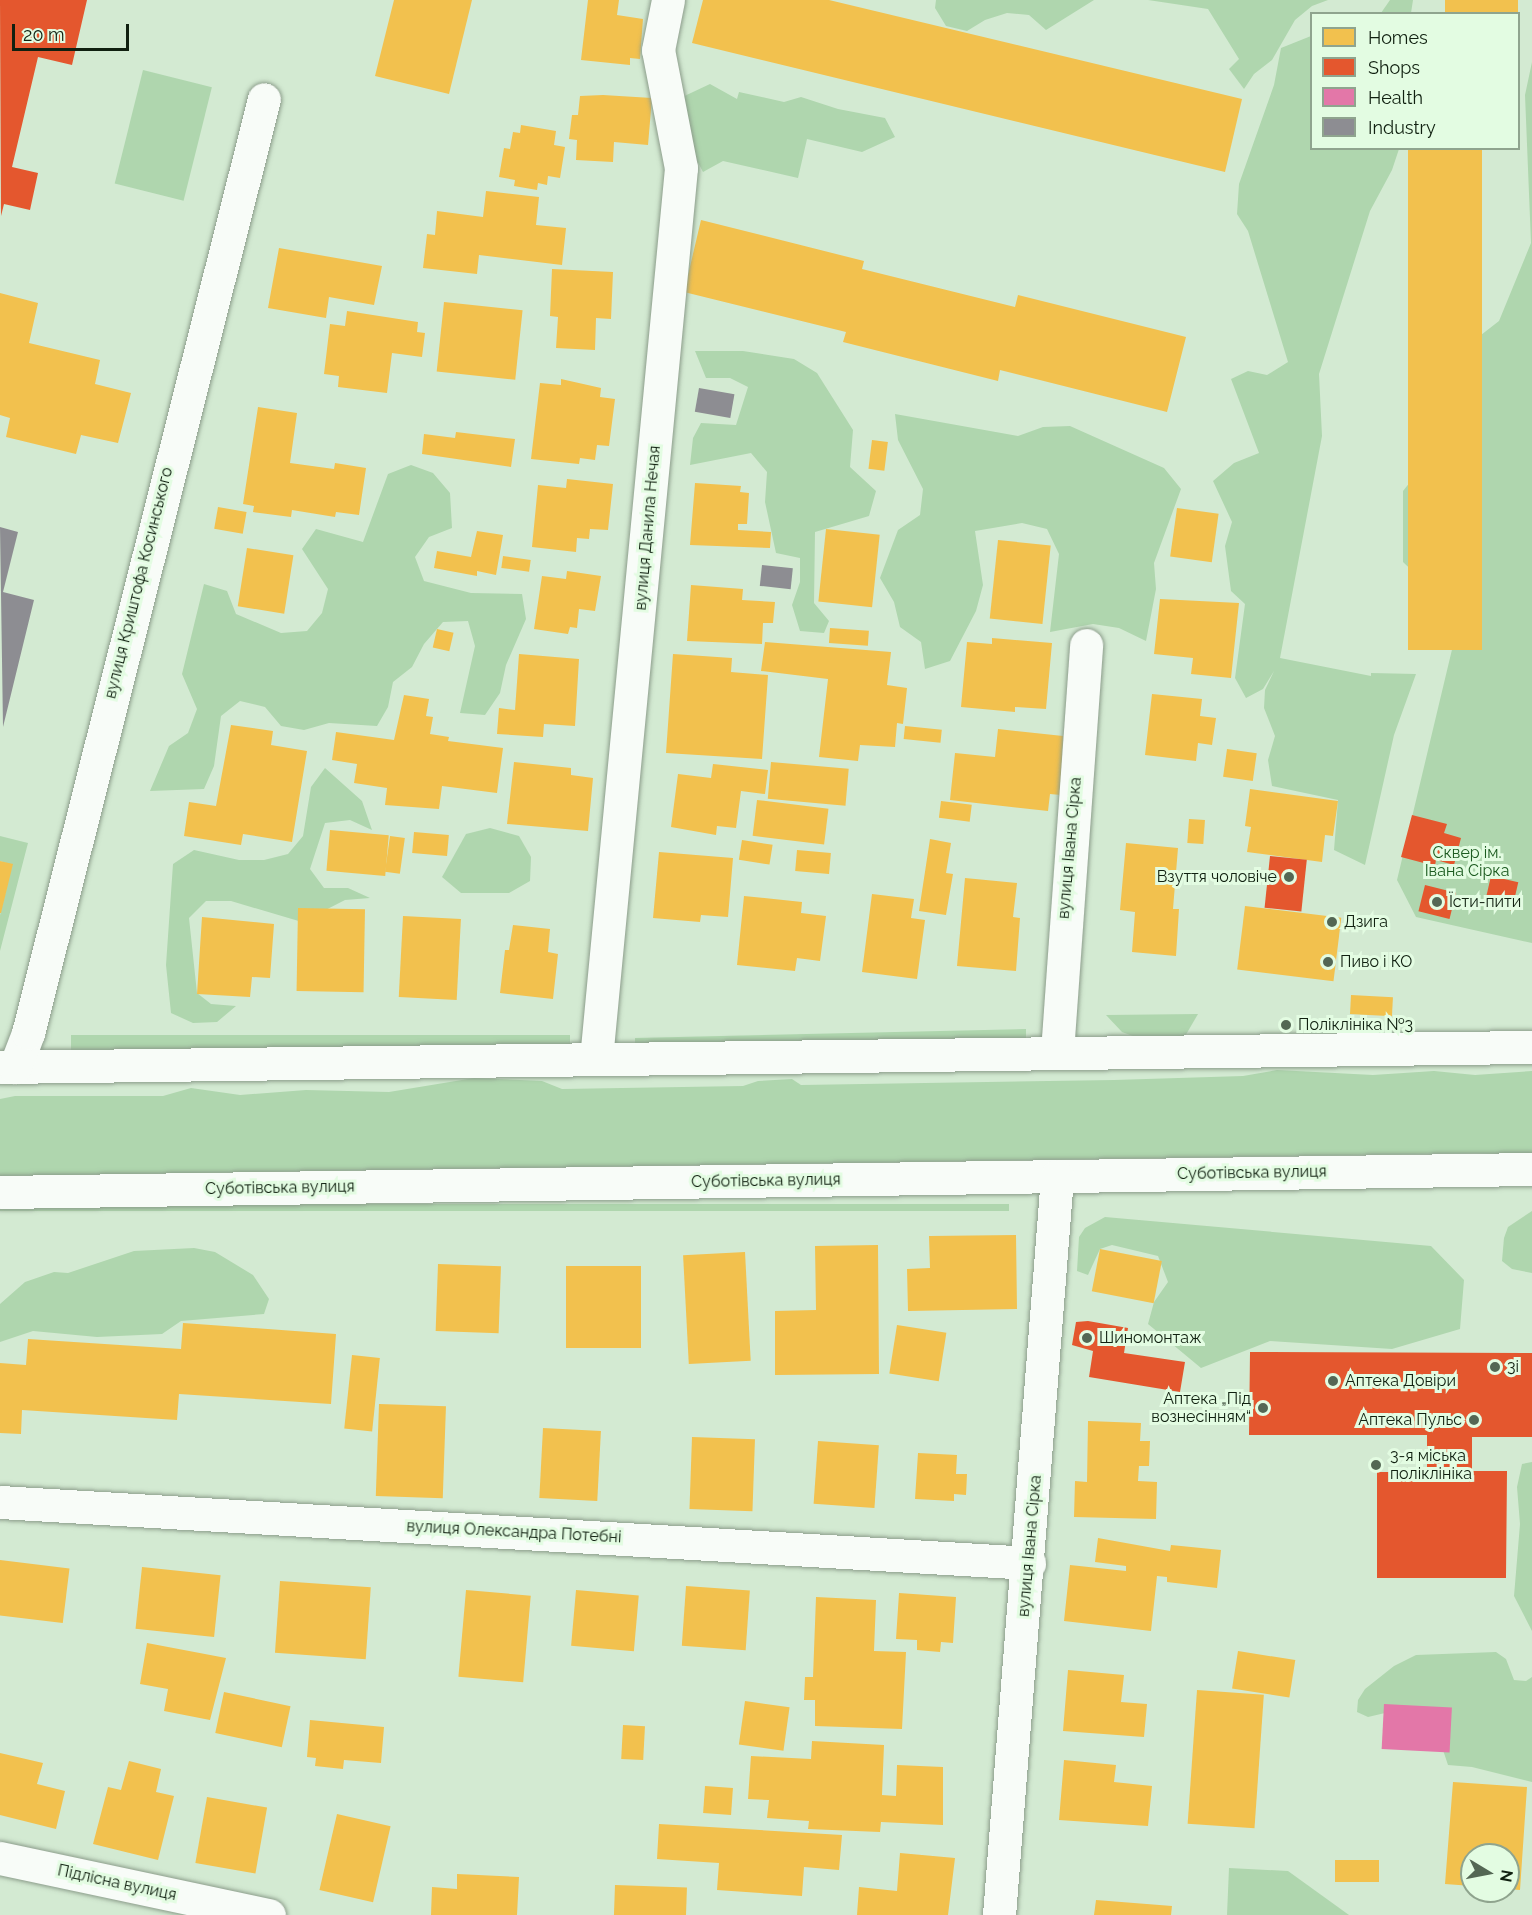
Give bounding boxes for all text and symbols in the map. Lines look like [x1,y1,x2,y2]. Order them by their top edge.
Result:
scale bar [15,12,132,50]
legend [1310,12,1520,150]
text: 20 m [23,24,65,45]
text: Homes [1368,27,1428,48]
text: Shops [1368,57,1420,78]
text: Health [1368,87,1423,108]
text: Industry [1368,117,1436,138]
street label: вулиця Данила Нечая [631,445,665,611]
street label: вулиця Криштофа Косинського [101,465,177,701]
street label: вулиця Івана Сірка [1054,776,1086,920]
park label: Сквер ім. Івана Сірка [1425,843,1509,881]
place label: Взуття чоловіче [1157,867,1277,887]
marker: Взуття чоловіче [1282,870,1296,884]
place label: Їсти-пити [1449,892,1521,912]
marker: Їсти-пити [1430,895,1444,909]
place label: Дзига [1344,912,1388,932]
marker: Дзига [1325,915,1339,929]
place label: Пиво і КО [1340,952,1412,972]
marker: Пиво і КО [1321,955,1335,969]
place label: Поліклініка №3 [1298,1015,1413,1035]
marker: Поліклініка №3 [1279,1018,1293,1032]
street label: Суботівська вулиця [1177,1162,1327,1184]
street label: Суботівська вулиця [691,1170,841,1192]
street label: Суботівська вулиця [205,1177,355,1199]
place label: Шиномонтаж [1099,1328,1202,1348]
marker: Шиномонтаж [1080,1331,1094,1345]
place label: 3і [1507,1357,1519,1377]
marker: 3і [1488,1360,1502,1374]
place label: Аптека Довіри [1345,1371,1456,1391]
marker: Аптека Довіри [1326,1374,1340,1388]
place label: Аптека „Під вознесінням“ [1151,1389,1251,1427]
marker: Аптека „Під вознесінням“ [1256,1401,1270,1415]
place label: Аптека Пульс [1358,1410,1462,1430]
marker: Аптека Пульс [1467,1413,1481,1427]
place label: 3-я міська поліклініка [1390,1446,1472,1484]
marker: 3-я міська поліклініка [1367,1456,1385,1474]
street label: вулиця Івана Сірка [1014,1474,1046,1618]
street label: вулиця Олександра Потебні [406,1517,622,1547]
north arrow [1460,1843,1520,1903]
street label: Підлісна вулиця [56,1861,178,1905]
text: N [1496,1868,1517,1884]

